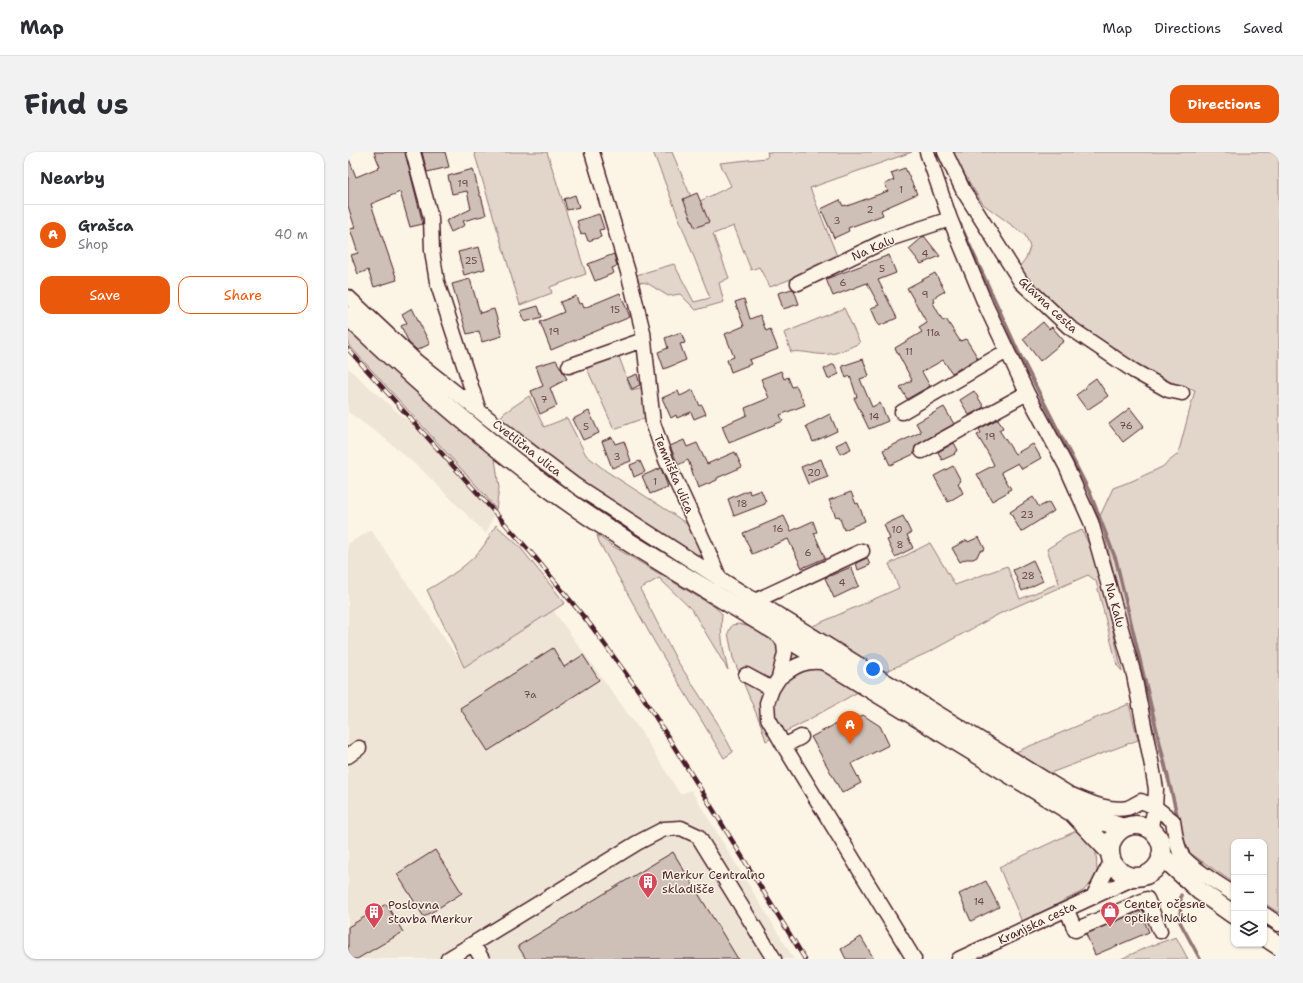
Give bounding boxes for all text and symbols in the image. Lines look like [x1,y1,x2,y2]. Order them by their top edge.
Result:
text: Map [20,15,64,40]
text: Map [1103,19,1133,37]
text: Directions [1155,19,1221,37]
text: Saved [1243,19,1283,37]
text: Find us [24,85,129,123]
button: Directions [1170,85,1279,123]
text: Nearby [40,167,105,189]
house number: 19 [458,177,468,190]
house number: 1 [899,183,903,196]
house number: 2 [867,203,874,216]
house number: 3 [834,214,841,227]
text: Grašca [78,216,134,236]
text: A [48,226,58,243]
text: 40 m [274,226,308,243]
street label: Na Kalu [849,231,897,265]
text: Shop [78,236,108,253]
house number: 4 [922,247,929,260]
house number: 25 [465,254,477,267]
house number: 5 [879,262,885,275]
street label: Glavna cesta [1015,273,1081,337]
button: Save [40,276,170,314]
button: Share [178,276,308,314]
house number: 6 [840,276,847,289]
house number: 9 [922,288,929,301]
house number: 15 [610,303,620,316]
house number: 19 [549,325,559,338]
house number: 11a [926,326,941,339]
house number: 11 [905,345,913,358]
house number: 7 [541,393,548,406]
house number: 14 [869,410,879,423]
street label: Cvetlična ulica [489,416,565,480]
house number: 76 [1119,419,1133,432]
house number: 5 [583,420,589,433]
house number: 19 [985,430,995,443]
street label: Temniška ulica [650,432,698,516]
house number: 3 [614,450,621,463]
house number: 20 [807,466,821,479]
house number: 1 [653,475,657,488]
house number: 18 [736,497,748,510]
house number: 23 [1020,508,1034,521]
house number: 16 [773,522,783,535]
house number: 10 [892,523,902,536]
house number: 8 [897,538,904,551]
house number: 6 [805,546,812,559]
house number: 28 [1021,569,1035,582]
house number: 4 [839,576,846,589]
street label: Na Kalu [1101,581,1129,629]
your location [863,659,883,679]
house number: 7a [524,688,537,701]
pin: A [837,711,863,744]
map controls [1231,839,1267,947]
button: + [1231,839,1267,875]
place label: Merkur Centralno skladišče [662,867,765,897]
building icon: Merkur Centralno skladišče [637,871,659,899]
button: − [1231,875,1267,911]
house number: 14 [974,895,984,908]
place label: Center očesne optike Naklo [1124,896,1206,926]
place label: Poslovna stavba Merkur [388,897,473,927]
street label: Kranjska cesta [995,898,1079,948]
shop icon: Center očesne optike Naklo [1099,900,1121,928]
building icon: Poslovna stavba Merkur [363,901,385,929]
button: layers [1231,911,1267,947]

